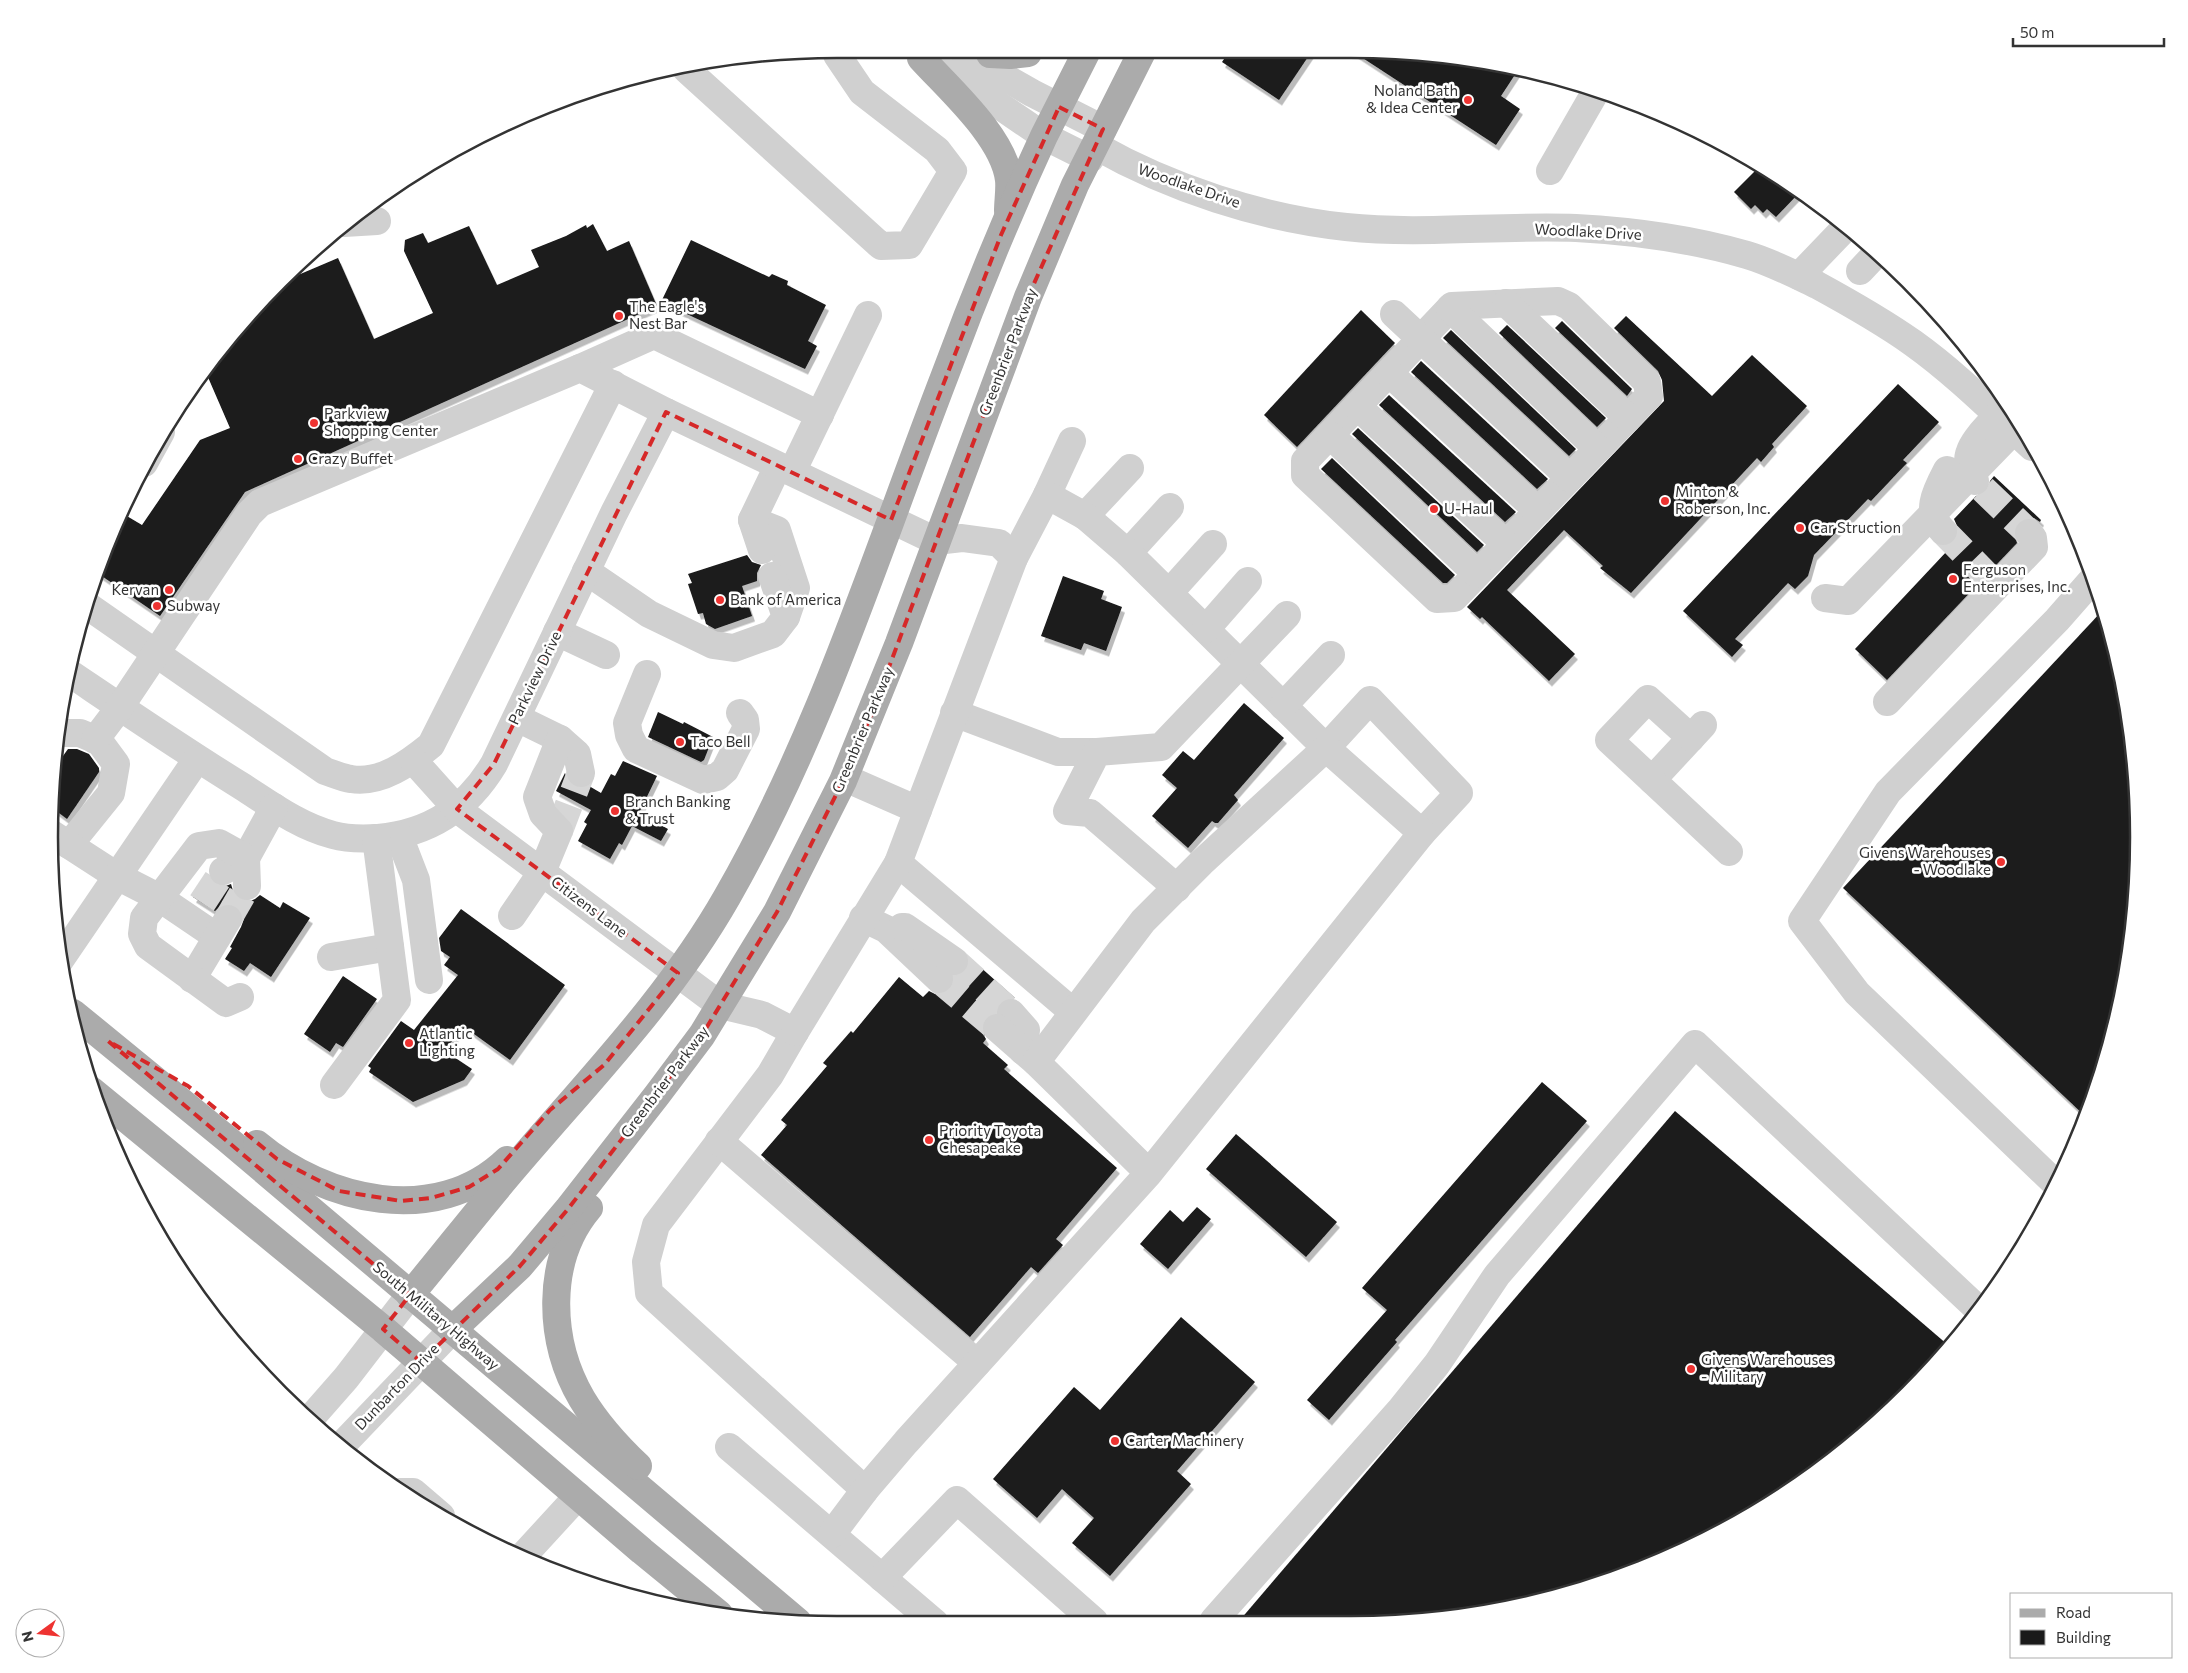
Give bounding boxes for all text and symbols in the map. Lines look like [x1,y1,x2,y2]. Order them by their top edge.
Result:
scale bar [2013,15,2164,47]
text: 50 m [2020,23,2054,41]
place label: Noland Bath & Idea Center [1366,81,1458,116]
marker: Noland Bath & Idea Center [1462,94,1474,106]
street label: Woodlake Drive [1136,159,1243,211]
street label: Woodlake Drive [1534,219,1642,243]
street label: Greenbrier Parkway [974,285,1040,418]
place label: The Eagle's Nest Bar [629,297,705,332]
marker: The Eagle's Nest Bar [613,310,625,322]
place label: Parkview Shopping Center [324,404,438,439]
marker: Parkview Shopping Center [308,417,320,429]
place label: Crazy Buffet [308,449,393,467]
marker: Crazy Buffet [292,453,304,465]
place label: Minton & Roberson, Inc. [1675,482,1771,517]
marker: Minton & Roberson, Inc. [1659,495,1671,507]
place label: U-Haul [1444,499,1493,517]
marker: U-Haul [1428,503,1440,515]
place label: Car Struction [1810,518,1901,536]
marker: Car Struction [1794,522,1806,534]
place label: Ferguson Enterprises, Inc. [1963,560,2071,595]
marker: Ferguson Enterprises, Inc. [1947,573,1959,585]
place label: Kervan [112,580,159,598]
marker: Kervan [163,584,175,596]
place label: Bank of America [730,590,841,608]
marker: Bank of America [714,594,726,606]
place label: Subway [167,596,220,614]
marker: Subway [151,600,163,612]
street label: Parkview Drive [504,628,565,727]
street label: Greenbrier Parkway [827,664,897,795]
place label: Taco Bell [690,732,751,750]
marker: Taco Bell [674,736,686,748]
place label: Branch Banking & Trust [625,792,731,827]
marker: Branch Banking & Trust [609,805,621,817]
place label: Givens Warehouses - Woodlake [1859,843,1991,878]
marker: Givens Warehouses - Woodlake [1995,856,2007,868]
street label: Citizens Lane [548,872,631,941]
street label: Greenbrier Parkway [616,1022,712,1141]
place label: Atlantic Lighting [419,1024,475,1059]
marker: Atlantic Lighting [403,1037,415,1049]
place label: Priority Toyota Chesapeake [939,1121,1041,1156]
marker: Priority Toyota Chesapeake [923,1134,935,1146]
street label: South Military Highway [370,1257,504,1373]
street label: Dunbarton Drive [350,1339,442,1433]
place label: Givens Warehouses - Military [1701,1350,1833,1385]
marker: Givens Warehouses - Military [1685,1363,1697,1375]
place label: Carter Machinery [1125,1431,1244,1449]
marker: Carter Machinery [1109,1435,1121,1447]
legend [2010,1593,2173,1658]
text: Road [2056,1603,2091,1621]
north arrow [15,1608,65,1658]
text: Building [2056,1628,2111,1646]
text: N [17,1629,37,1644]

